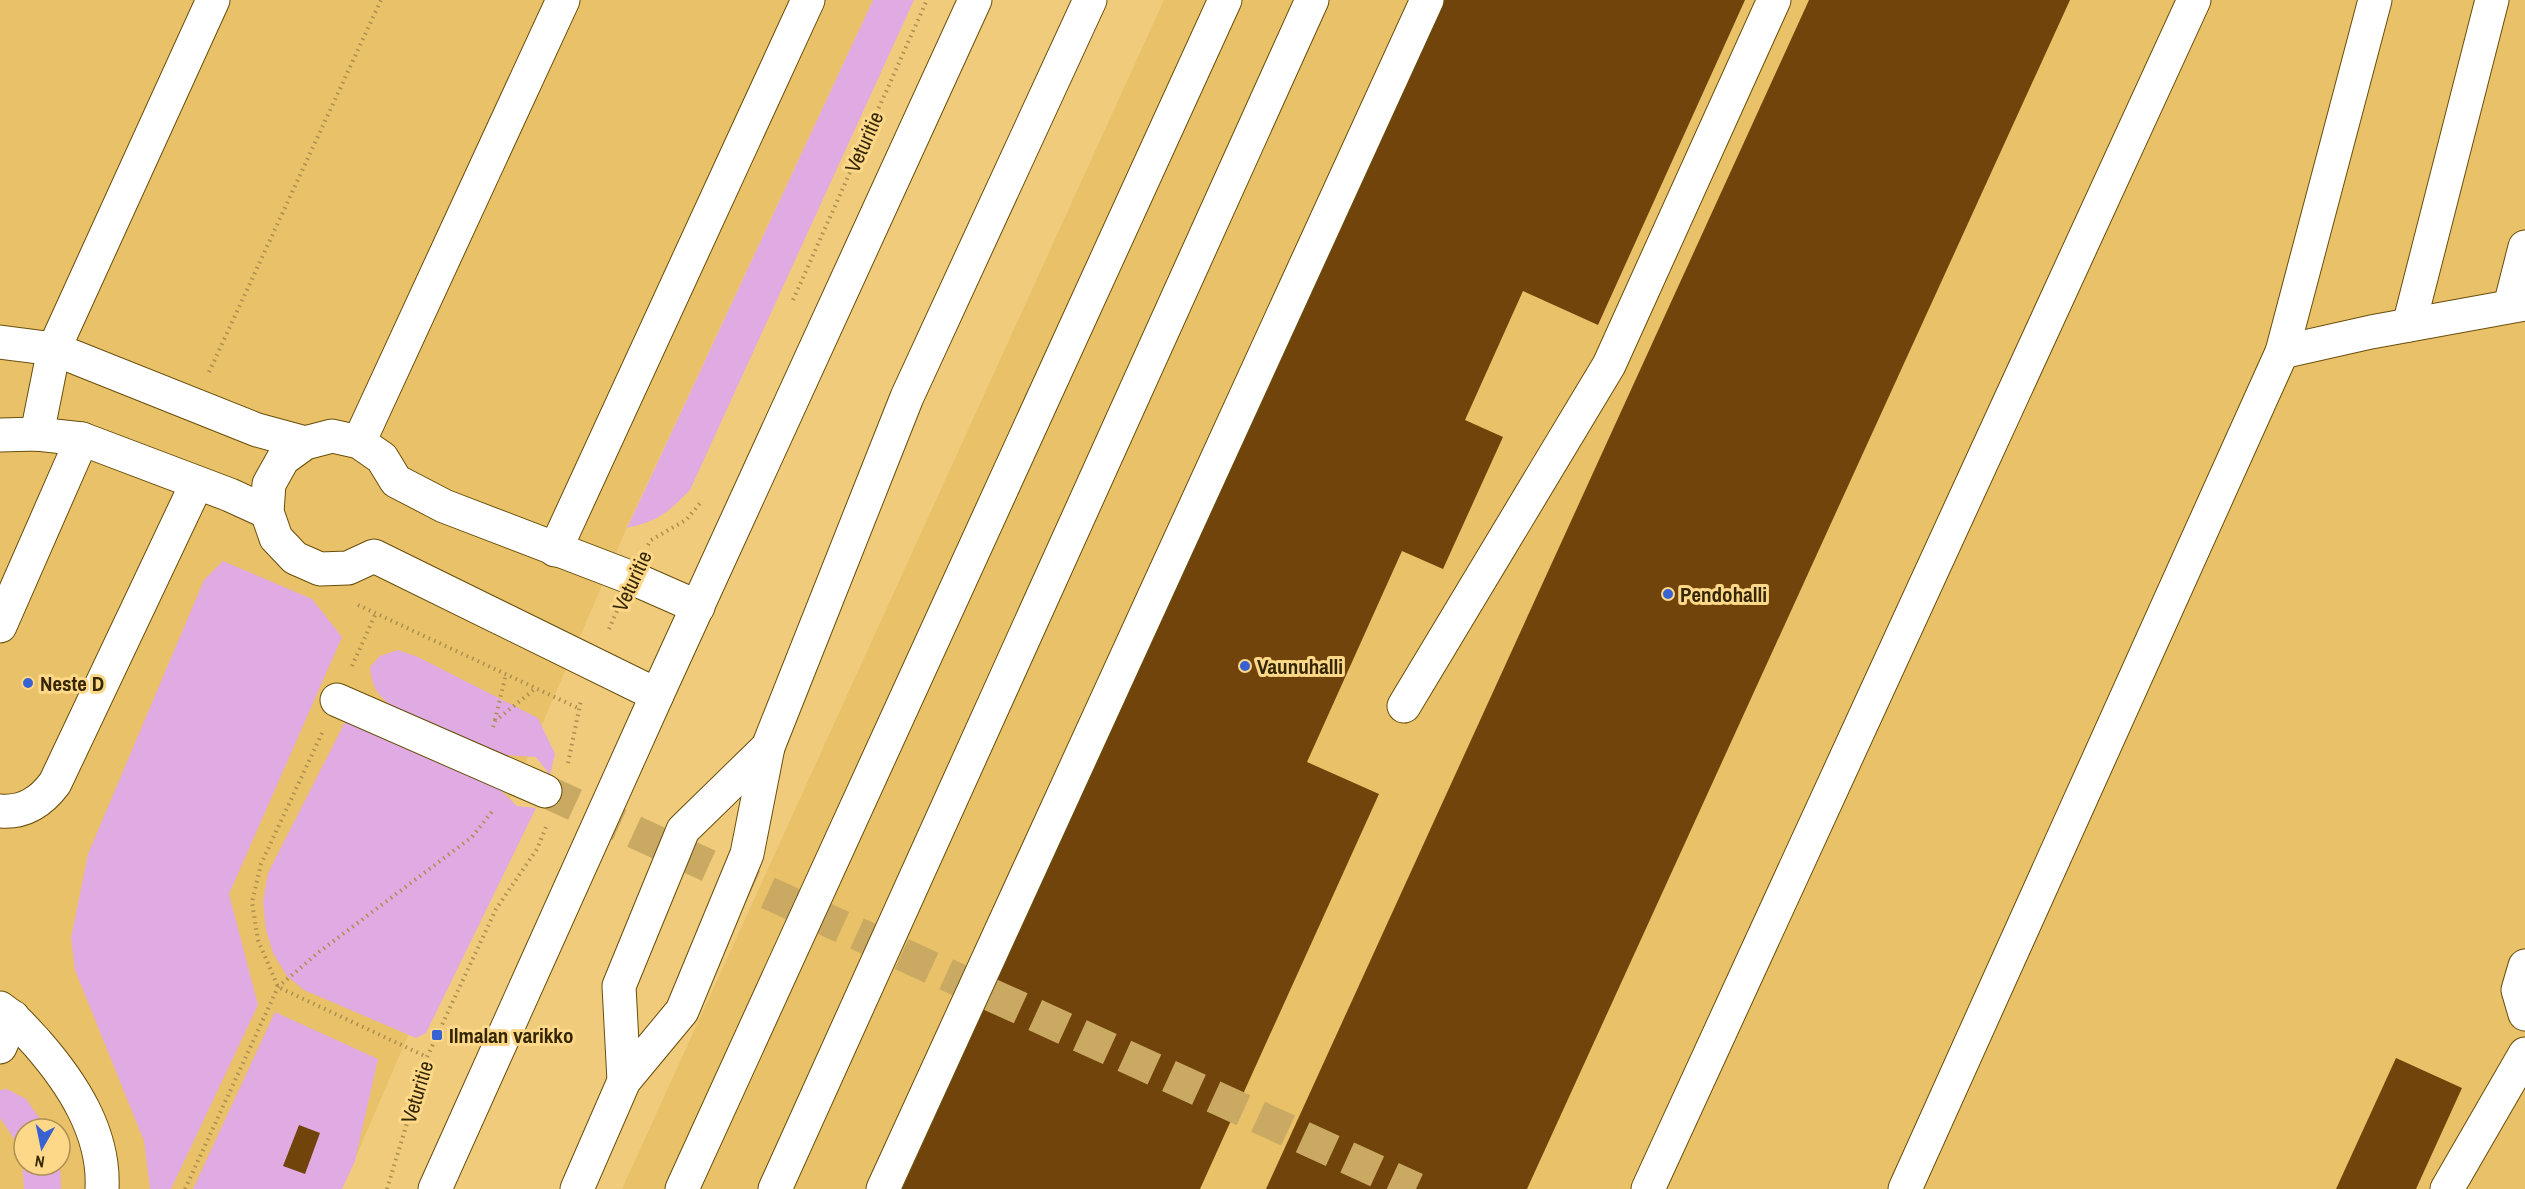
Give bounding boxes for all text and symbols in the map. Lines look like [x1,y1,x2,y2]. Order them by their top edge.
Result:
street label: Veturitie [838,107,890,177]
street label: Veturitie [605,546,659,616]
place label: Pendohalli [1680,580,1767,609]
marker: Pendohalli [1661,587,1675,601]
place label: Vaunuhalli [1257,652,1343,681]
marker: Vaunuhalli [1238,659,1252,673]
place label: Neste D [40,669,104,698]
marker: Neste D [21,676,35,690]
place label: Ilmalan varikko [449,1021,573,1050]
marker: Ilmalan varikko [430,1028,444,1042]
street label: Veturitie [394,1057,440,1127]
north arrow [12,1117,72,1177]
text: N [33,1150,46,1173]

